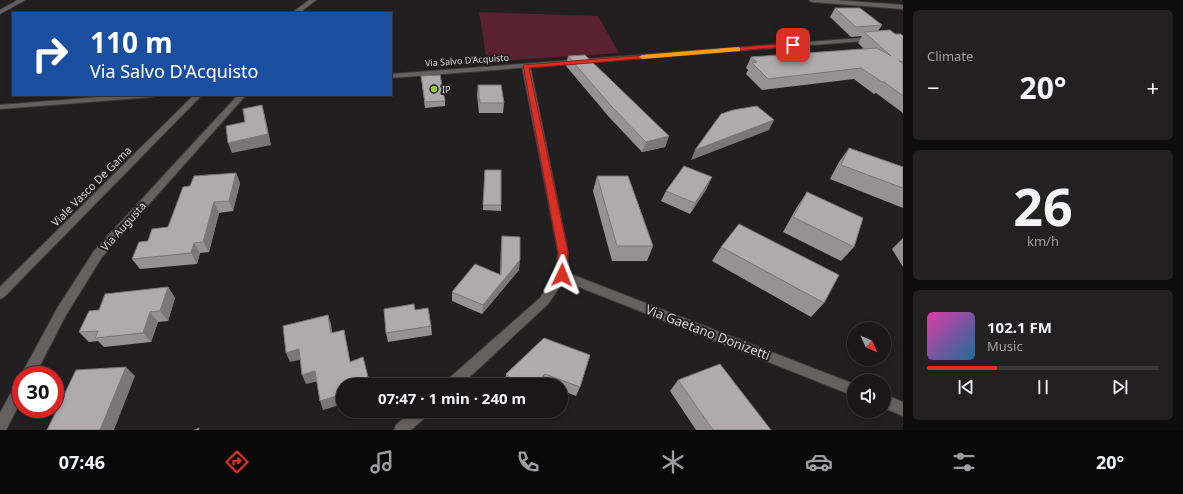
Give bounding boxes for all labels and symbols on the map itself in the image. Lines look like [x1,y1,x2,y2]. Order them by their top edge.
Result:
pin [776,28,810,62]
street label: Via Salvo D'Acquisto [425,51,509,69]
place label: IP [442,83,451,96]
marker: IP [429,84,439,94]
street label: Viale Vasco De Gama [48,143,134,229]
street label: Via Augusta [97,198,149,254]
position arrow [541,254,583,296]
street label: Via Gaetano Donizetti [643,300,773,364]
north arrow [847,322,891,366]
speed limit sign: 30 [12,366,64,418]

